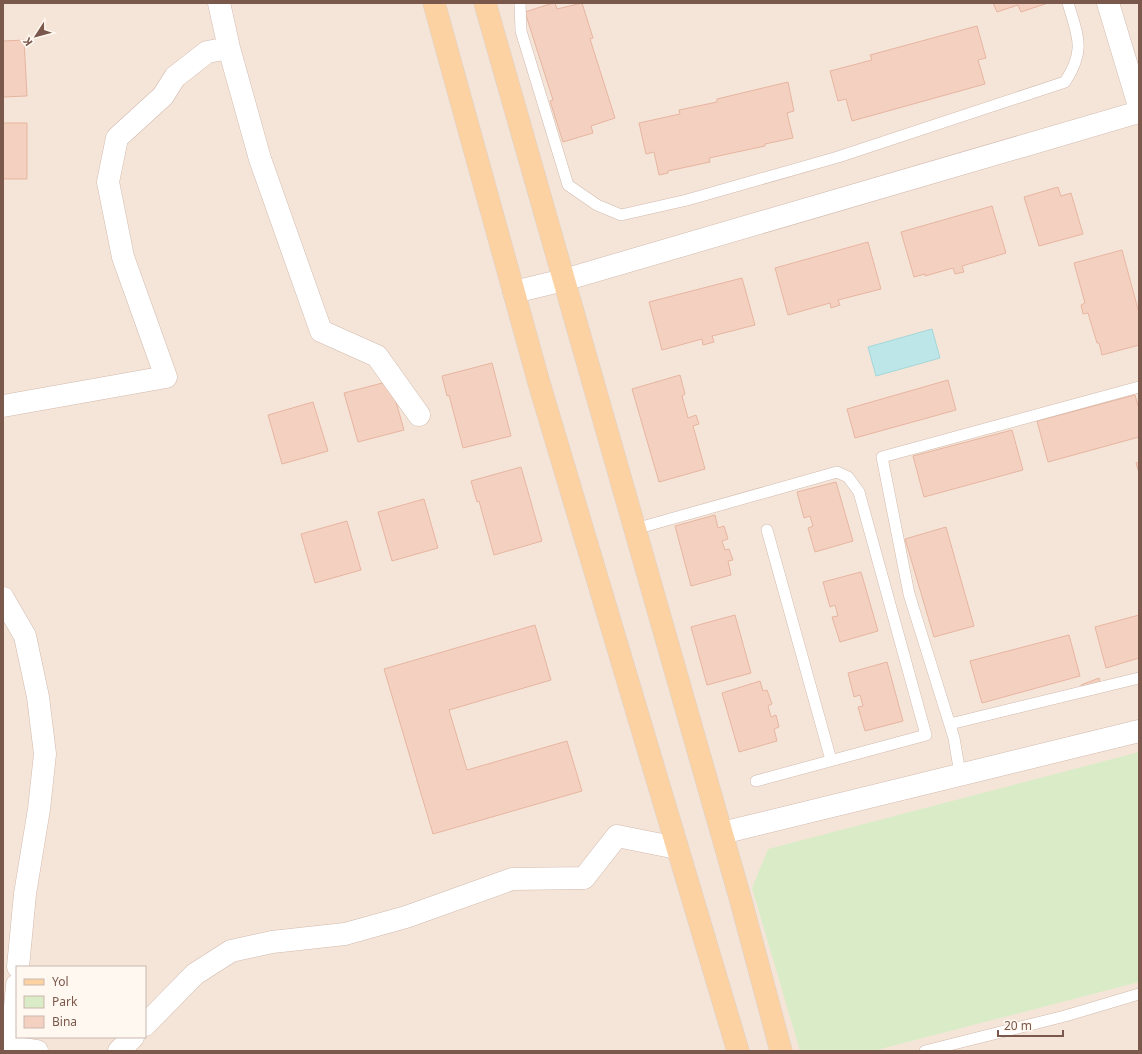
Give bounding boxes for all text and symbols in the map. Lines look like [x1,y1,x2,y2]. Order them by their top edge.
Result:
north arrow [16,16,56,56]
text: K [19,34,36,50]
legend [16,966,146,1038]
text: Yol [52,973,69,990]
text: Park [52,993,78,1010]
scale bar [998,1012,1063,1038]
text: Bina [52,1013,77,1030]
text: 20 m [1004,1017,1032,1034]

